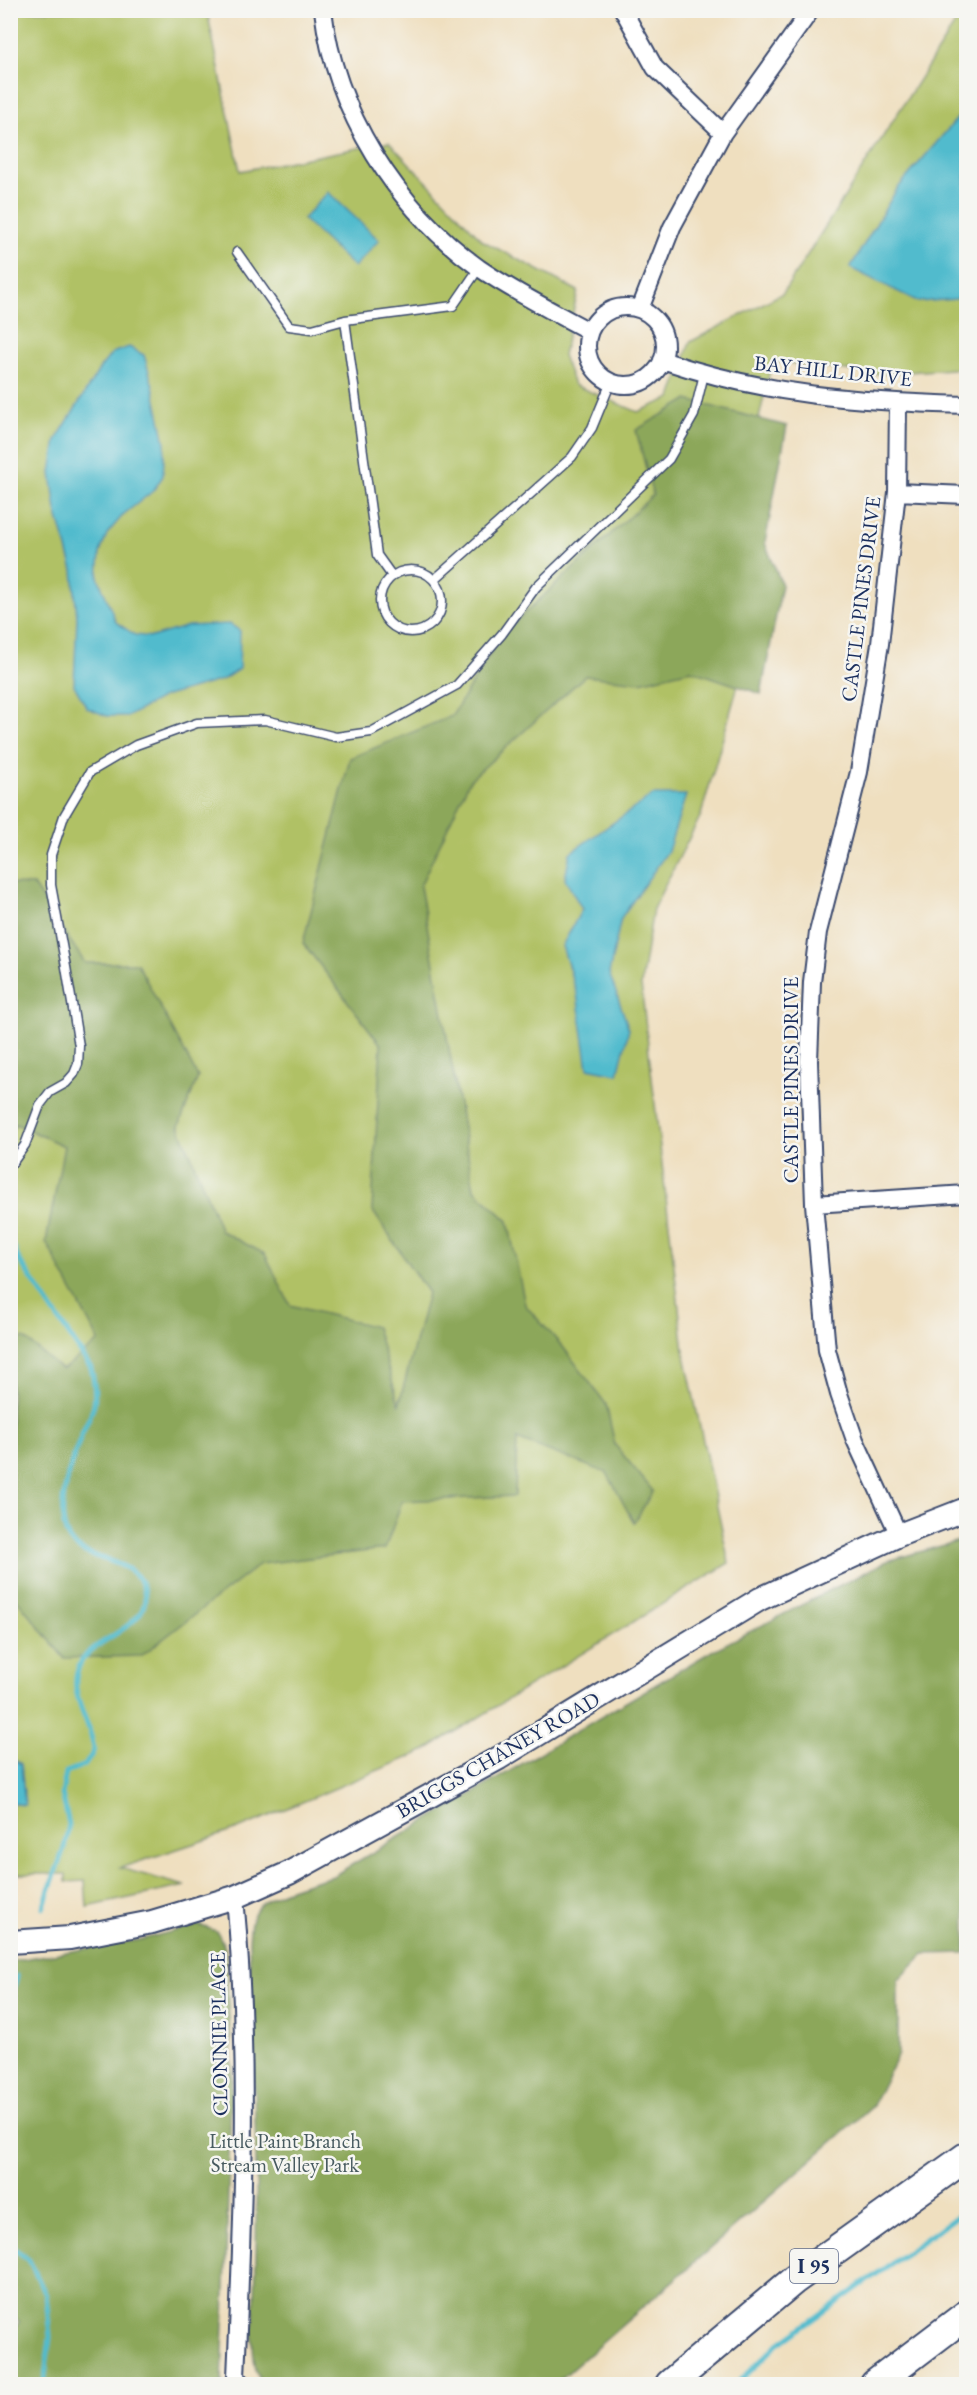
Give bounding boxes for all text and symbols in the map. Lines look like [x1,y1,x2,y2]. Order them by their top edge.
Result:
street label: BAY HILL DRIVE [753,349,913,392]
street label: CASTLE PINES DRIVE [835,495,887,703]
street label: CASTLE PINES DRIVE [777,977,804,1183]
street label: BRIGGS CHANEY ROAD [391,1685,605,1824]
street label: CLONNIE PLACE [204,1952,233,2116]
park label: Little Paint Branch Stream Valley Park [209,2127,361,2178]
road number: I 95 [790,2249,838,2283]

